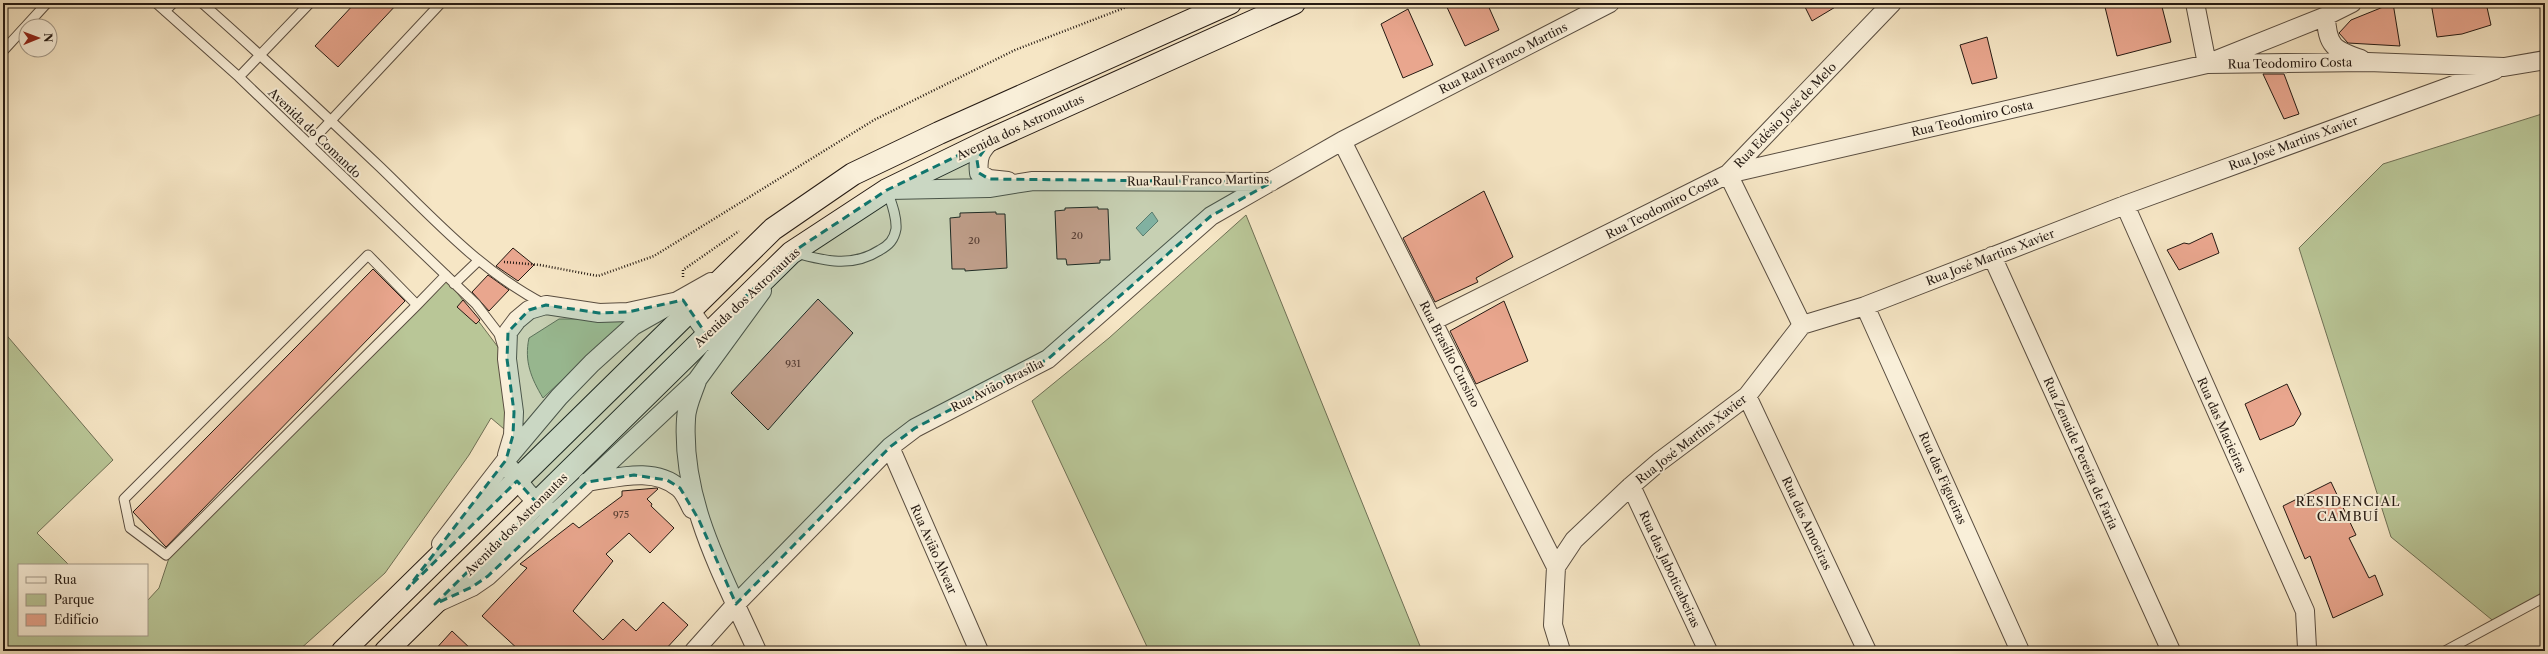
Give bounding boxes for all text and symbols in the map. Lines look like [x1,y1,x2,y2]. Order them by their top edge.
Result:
north arrow [18,18,58,58]
street label: Rua Raul Franco Martins [1436,19,1570,97]
text: N [41,33,55,43]
street label: Rua Teodomiro Costa [2228,54,2353,72]
street label: Rua Edésio José de Melo [1731,59,1839,171]
street label: Avenida do Comando [265,84,364,181]
street label: Avenida dos Astronautas [953,91,1086,164]
street label: Rua Teodomiro Costa [1910,97,2035,139]
street label: Rua José Martins Xavier [2226,113,2360,173]
street label: Rua Raul Franco Martins [1127,171,1269,189]
street label: Rua Teodomiro Costa [1603,172,1721,242]
street label: Rua José Martins Xavier [1924,226,2056,288]
house number: 20 [1071,229,1083,242]
house number: 20 [968,234,980,247]
street label: Avenida dos Astronautas [690,244,803,351]
street label: Rua Brasílio Cursino [1417,298,1483,410]
street label: Rua Avião Brasília [948,355,1047,415]
house number: 931 [785,357,802,370]
street label: Rua Zenaide Pereira de Faria [2041,375,2122,532]
street label: Rua das Macieiras [2194,375,2250,475]
street label: Rua José Martins Xavier [1633,391,1749,487]
street label: Rua das Figueiras [1916,429,1970,527]
street label: Avenida dos Astronautas [461,470,570,579]
street label: Rua das Amoeiras [1779,474,1835,572]
district label: RESIDENCIAL CAMBUÍ [2295,493,2401,524]
street label: Rua Avião Alvear [908,502,960,596]
house number: 975 [613,508,629,521]
street label: Rua das Jaboticabeiras [1636,508,1704,630]
legend [18,564,148,636]
text: Rua [54,572,77,587]
text: Parque [54,592,95,607]
text: Edifício [54,612,99,627]

